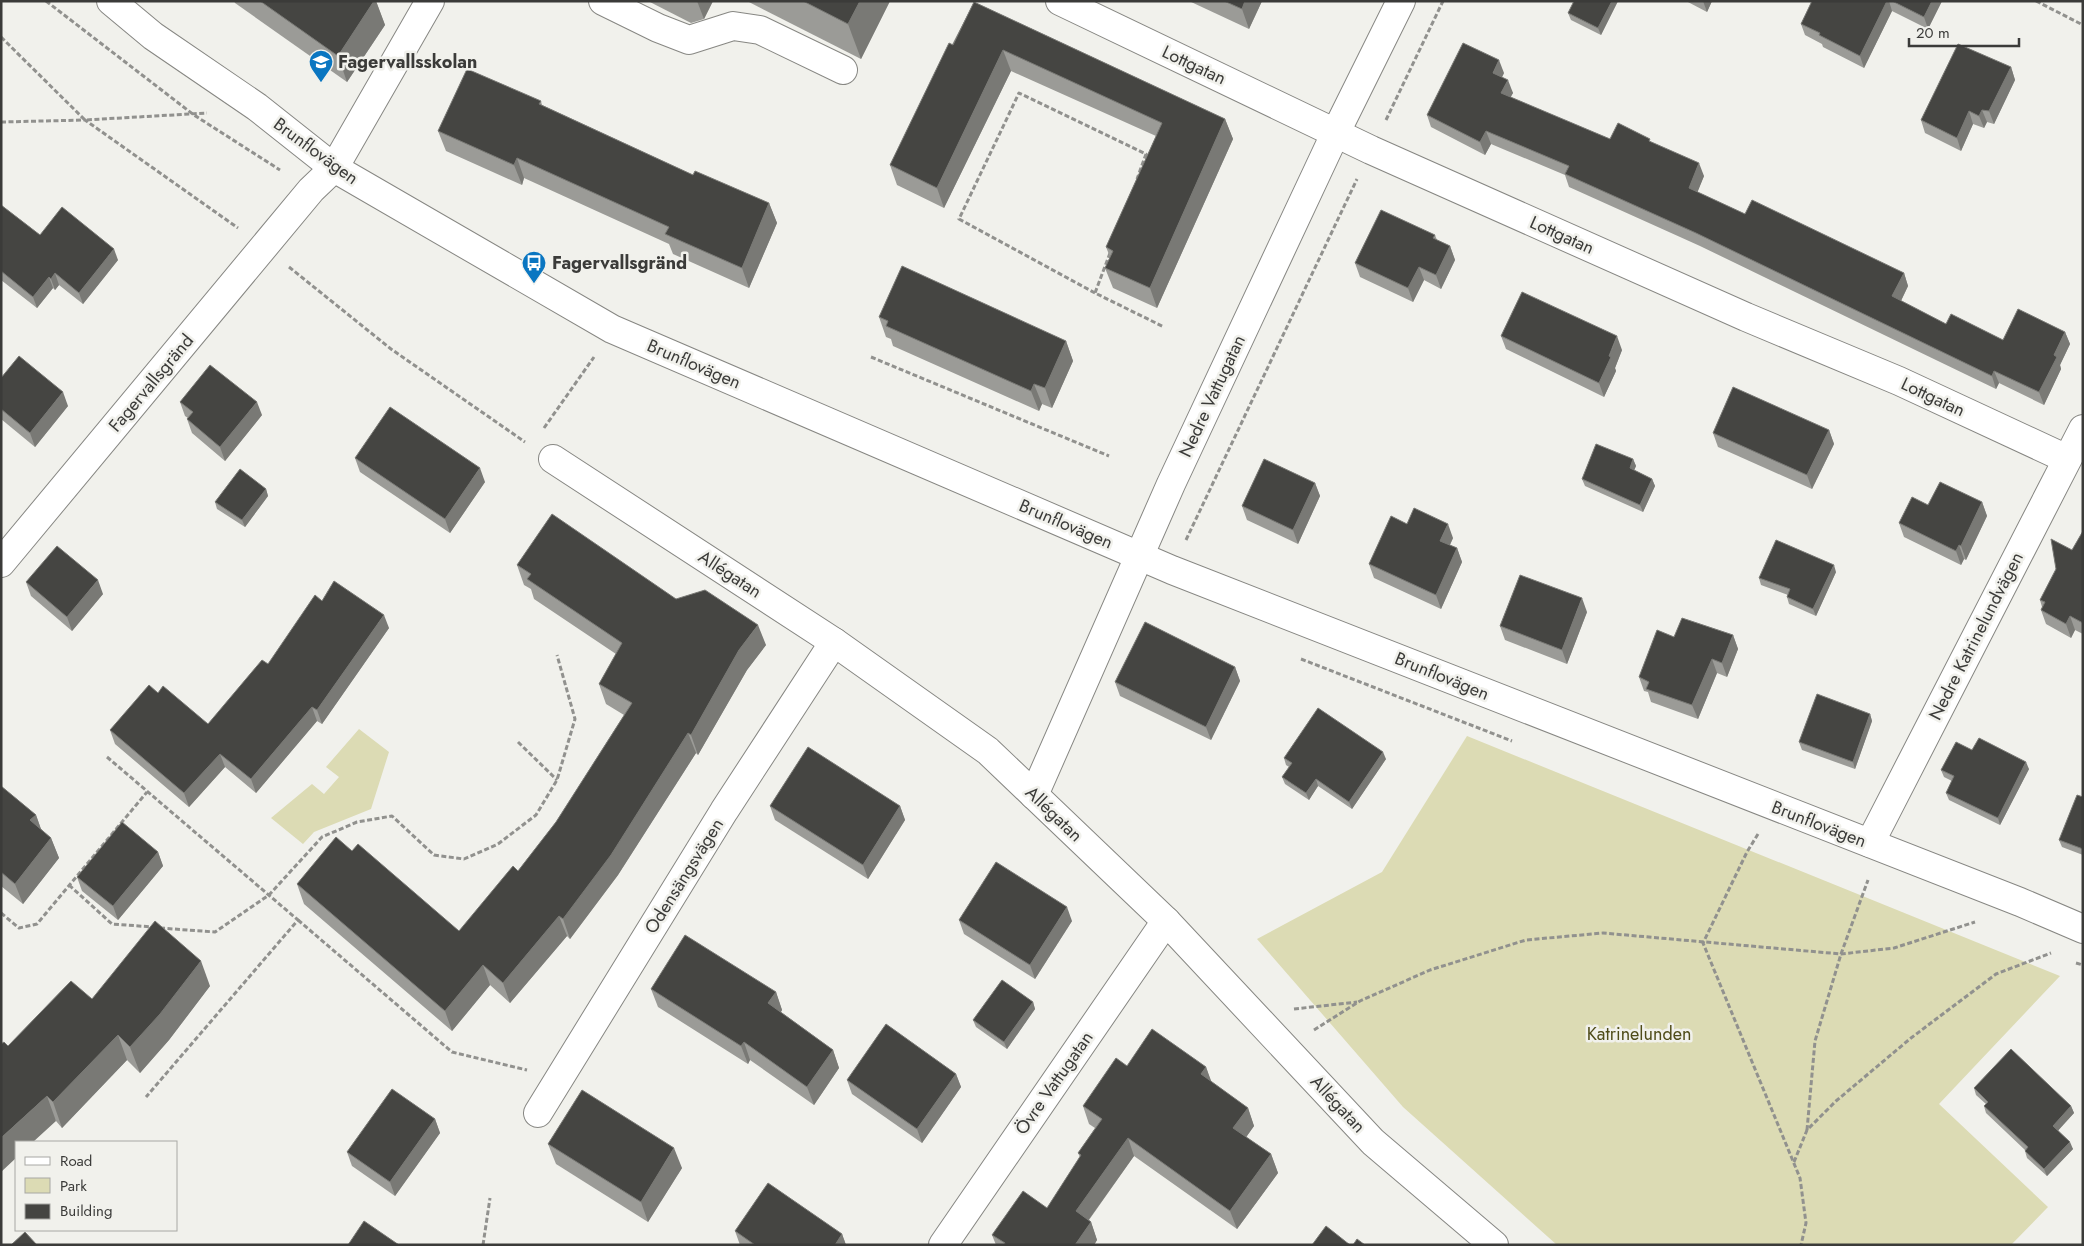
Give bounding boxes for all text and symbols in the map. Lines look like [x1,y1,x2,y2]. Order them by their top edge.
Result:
scale bar [1909,15,2019,47]
text: 20 m [1916,22,1950,44]
street label: Lottgatan [1158,39,1230,91]
school or university icon: Fagervallsskolan [308,49,334,83]
place label: Fagervallsskolan [338,49,477,75]
street label: Brunflovägen [268,111,364,191]
street label: Lottgatan [1526,209,1598,261]
bus stop icon: Fagervallsgränd [521,250,547,284]
place label: Fagervallsgränd [552,250,687,276]
street label: Fagervallsgränd [102,329,200,437]
street label: Nedre Vattugatan [1172,331,1252,461]
street label: Brunflovägen [643,333,745,395]
street label: Lottgatan [1897,371,1969,423]
street label: Brunflovägen [1015,493,1117,555]
street label: Allégatan [693,544,767,604]
street label: Nedre Katrinelundvägen [1922,547,2030,725]
street label: Brunflovägen [1391,645,1493,707]
street label: Allégatan [1020,780,1088,848]
street label: Brunflovägen [1768,794,1870,854]
street label: Odensängsvägen [638,813,730,939]
park label: Katrinelunden [1587,1021,1691,1047]
street label: Övre Vattugatan [1009,1026,1099,1140]
street label: Allégatan [1304,1069,1372,1139]
legend [15,1141,178,1231]
text: Road [60,1150,92,1172]
text: Park [60,1175,87,1197]
text: Building [60,1200,112,1222]

